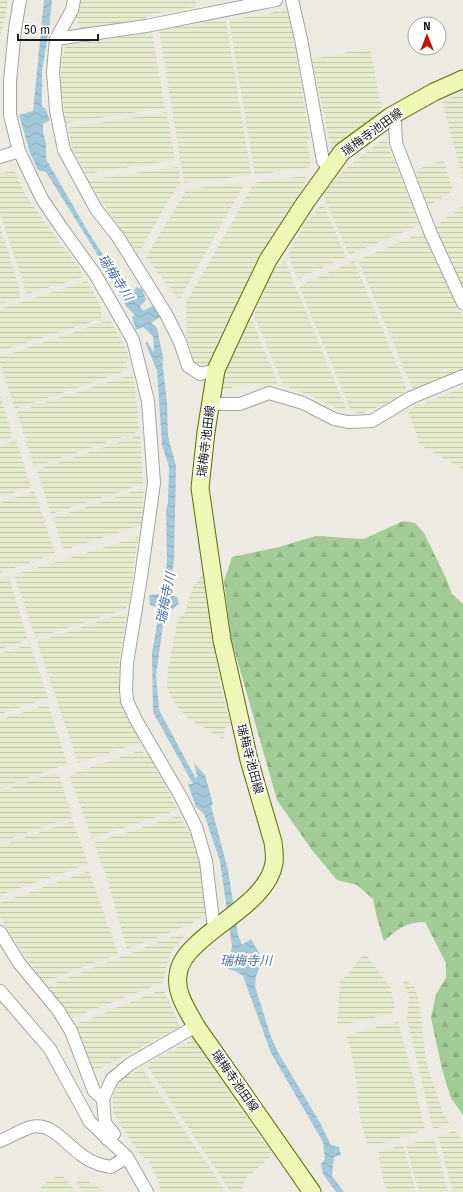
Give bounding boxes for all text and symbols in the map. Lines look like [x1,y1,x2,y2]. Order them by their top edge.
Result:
scale bar [18,16,98,42]
north arrow [407,16,447,56]
text: N [423,20,431,33]
text: 50 m [24,23,50,37]
street label: 瑞梅寺池田線 [339,105,405,159]
water label: 瑞梅寺川 [95,251,137,305]
street label: 瑞梅寺池田線 [195,404,217,478]
water label: 瑞梅寺川 [153,569,178,625]
street label: 瑞梅寺池田線 [234,722,266,796]
water label: 瑞梅寺川 [220,953,274,968]
street label: 瑞梅寺池田線 [209,1047,261,1115]

